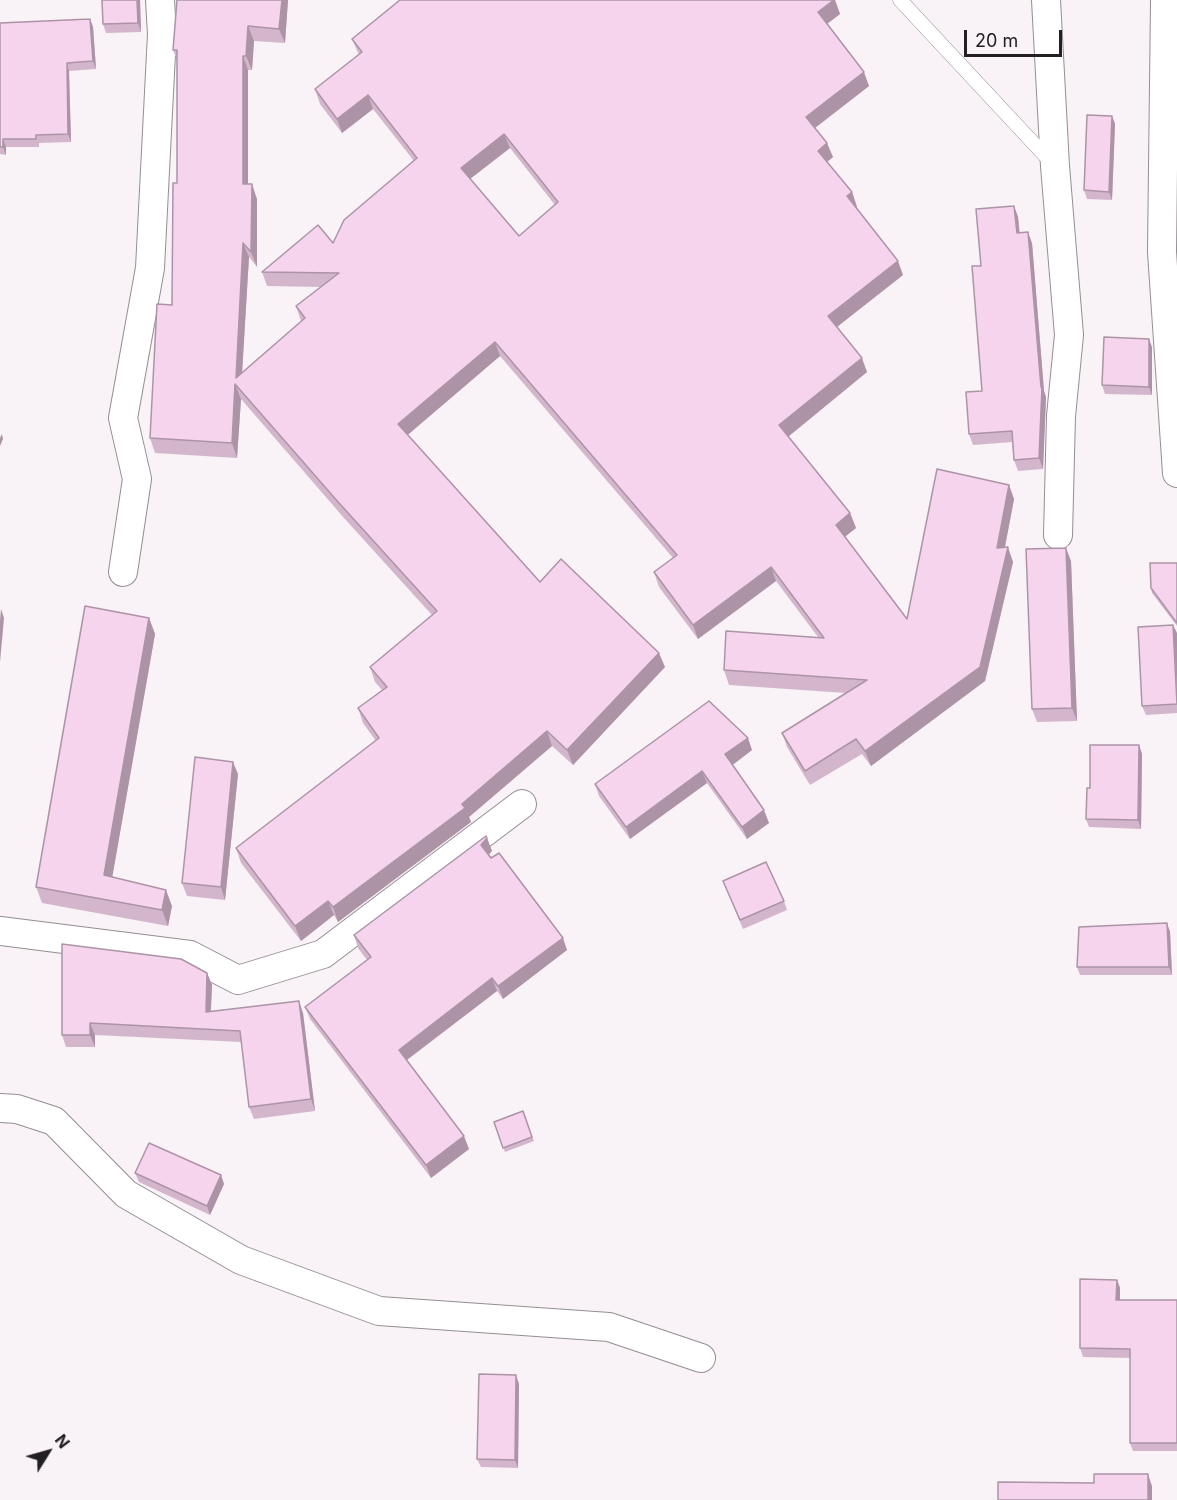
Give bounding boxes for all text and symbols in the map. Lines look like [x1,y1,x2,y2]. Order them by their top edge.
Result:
scale bar [967,18,1064,56]
text: 20 m [975,30,1018,51]
north arrow [18,1422,78,1482]
text: N [51,1430,74,1452]

